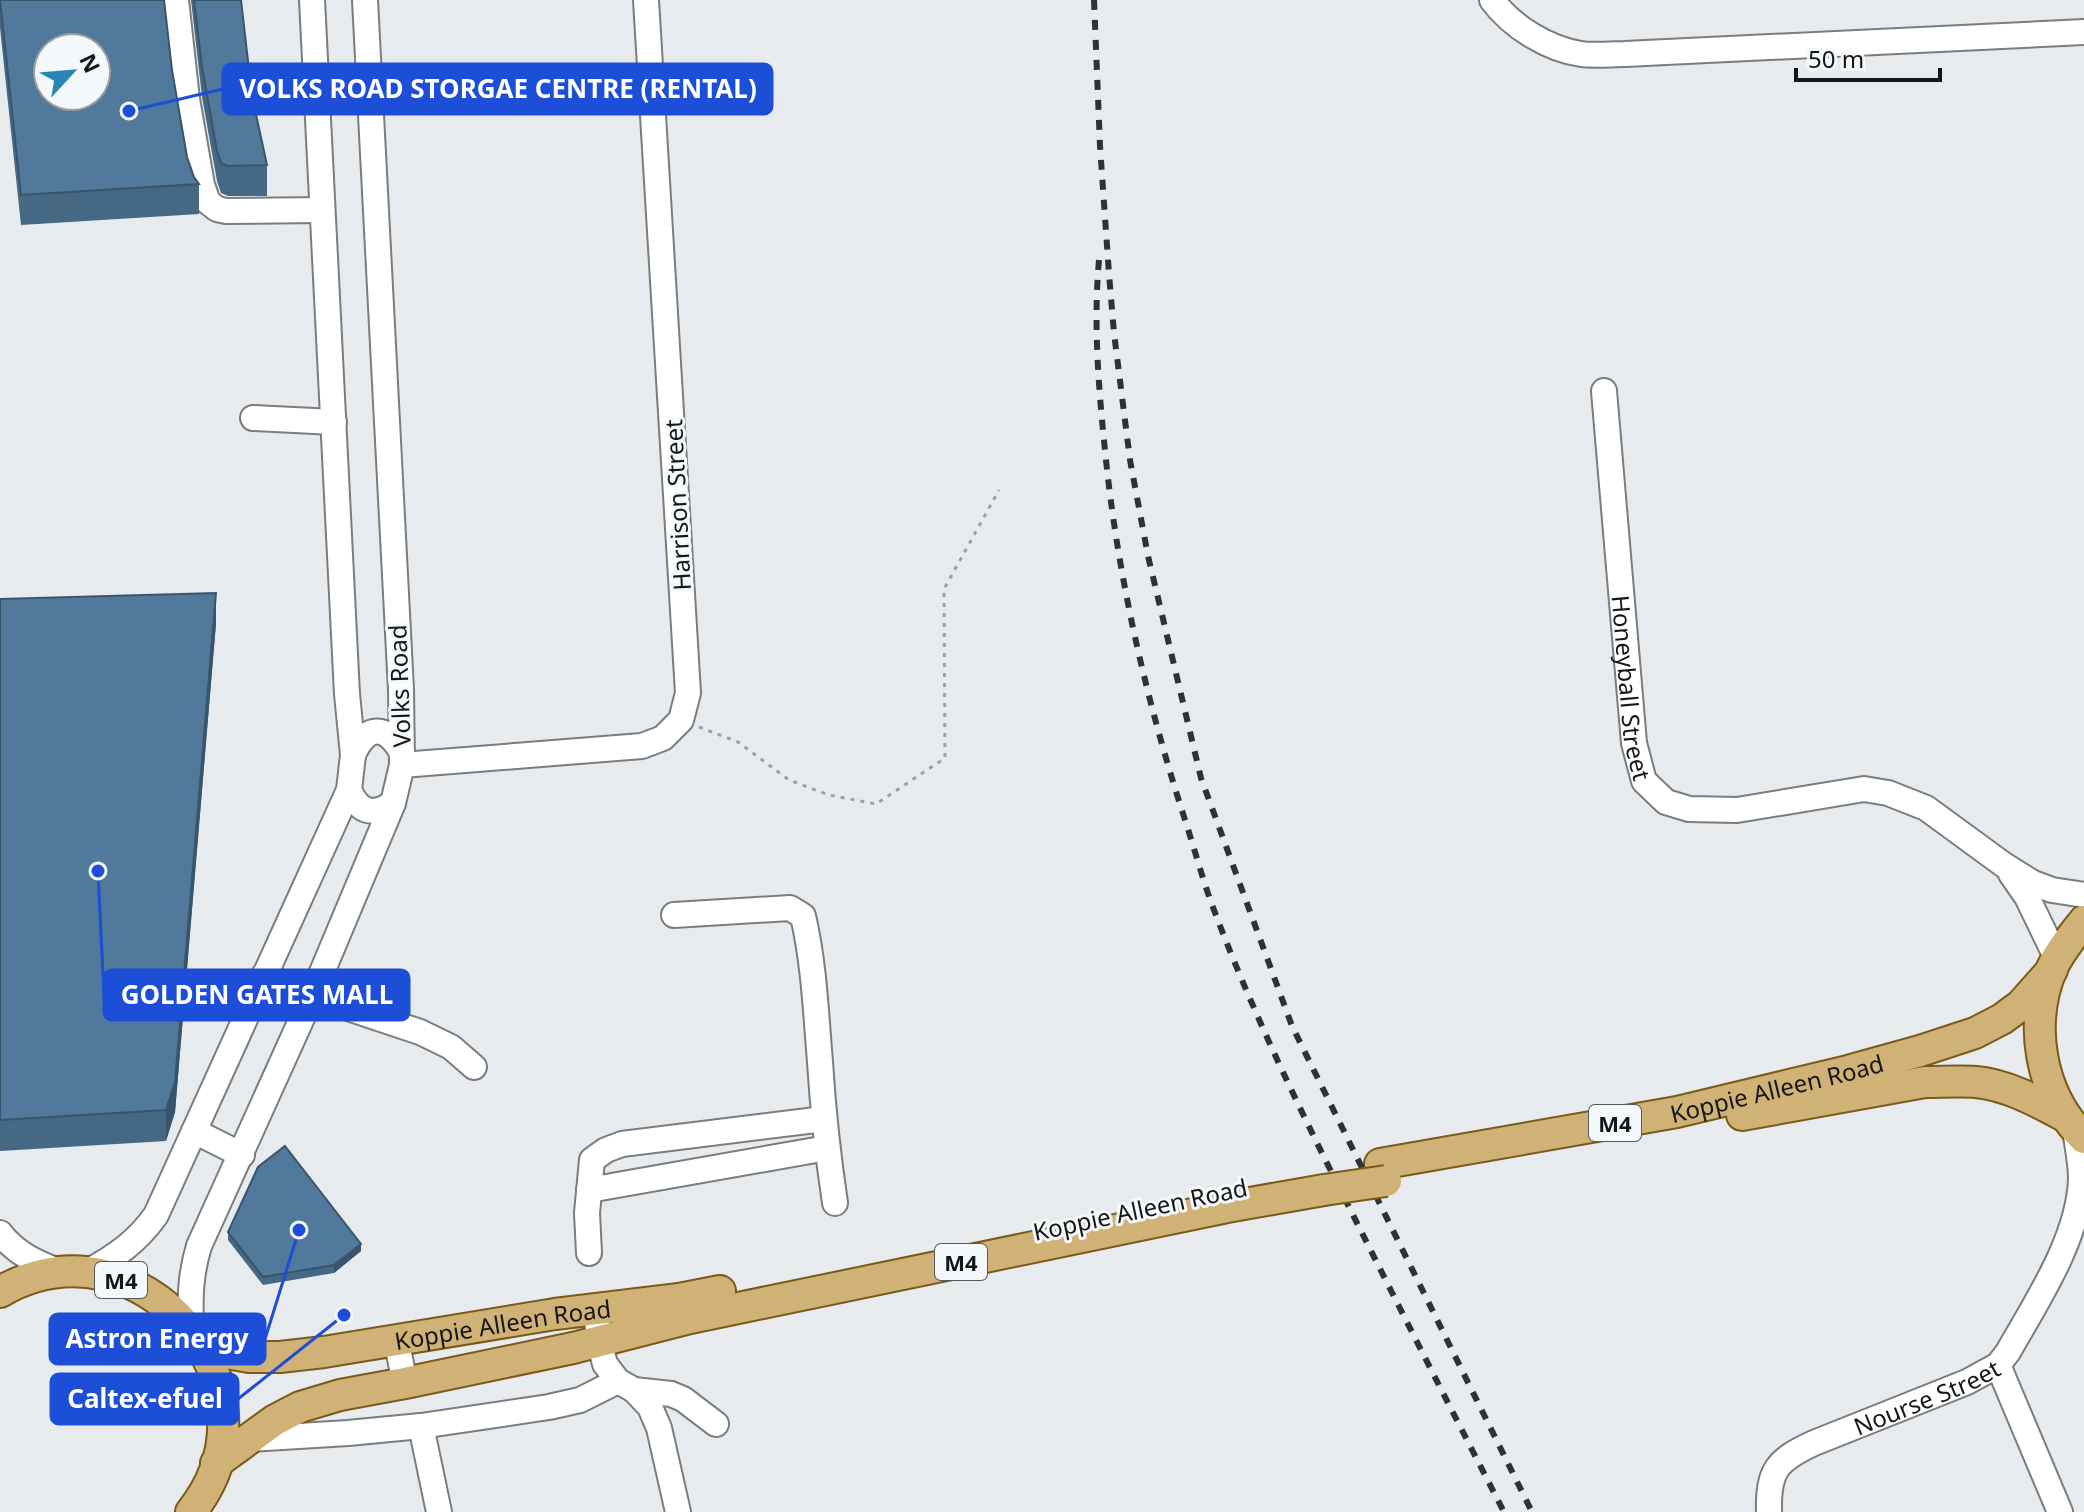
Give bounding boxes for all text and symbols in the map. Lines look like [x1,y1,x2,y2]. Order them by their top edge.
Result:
north arrow [32,32,112,112]
scale bar [1796,32,1940,82]
text: 50 m [1808,42,1864,75]
text: N [73,48,108,77]
callout: VOLKS ROAD STORGAE CENTRE (RENTAL) [223,64,772,114]
text: VOLKS ROAD STORGAE CENTRE (RENTAL) [239,70,757,106]
street label: Harrison Street [656,418,698,591]
street label: Honeyball Street [1605,594,1660,784]
street label: Volks Road [380,624,418,748]
callout: GOLDEN GATES MALL [104,970,409,1020]
text: GOLDEN GATES MALL [121,976,393,1012]
street label: Koppie Alleen Road [1667,1045,1887,1130]
road number: M4 [1589,1105,1641,1141]
street label: Koppie Alleen Road [1030,1170,1250,1248]
road number: M4 [935,1244,987,1280]
road number: M4 [95,1262,147,1298]
street label: Koppie Alleen Road [392,1291,613,1357]
callout: Astron Energy [50,1314,265,1364]
text: Astron Energy [66,1320,249,1356]
street label: Nourse Street [1848,1351,2006,1442]
callout: Caltex-efuel [51,1374,238,1424]
text: Caltex-efuel [67,1380,223,1416]

